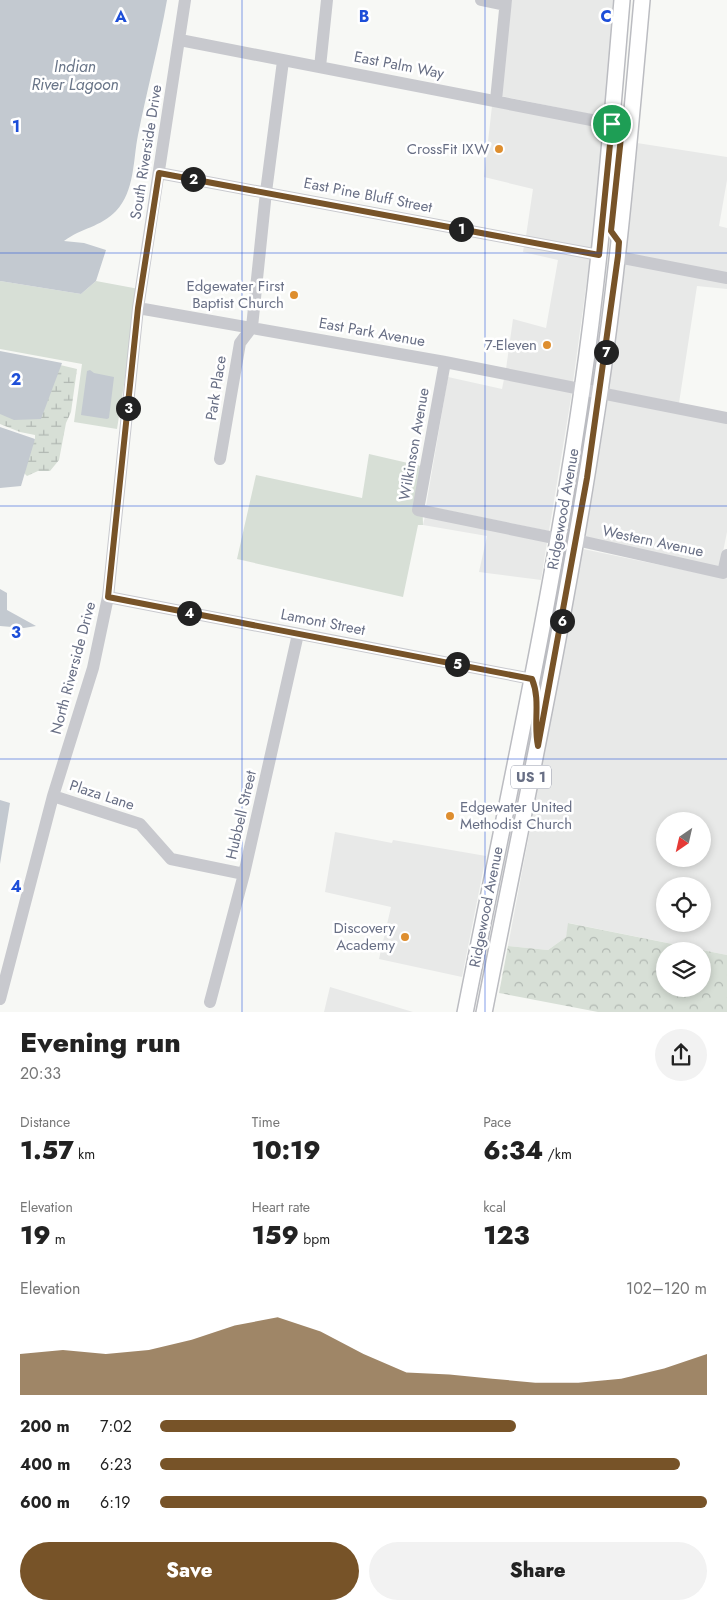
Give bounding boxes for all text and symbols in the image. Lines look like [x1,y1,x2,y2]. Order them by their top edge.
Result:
text: A [114,5,127,28]
text: B [359,5,369,28]
text: C [600,5,612,28]
street label: East Palm Way [352,45,446,85]
water label: Indian River Lagoon [31,55,119,96]
street label: South Riverside Drive [125,83,168,221]
pin [591,103,633,145]
icon: arrive [598,110,626,138]
text: 1 [12,115,20,138]
place label: CrossFit IXW [407,138,489,160]
marker: CrossFit IXW [493,143,505,155]
pin: 2 [180,166,206,192]
text: 2 [189,169,198,189]
street label: East Pine Bluff Street [302,172,434,218]
pin: 1 [448,216,474,242]
text: 1 [458,219,465,239]
place label: Edgewater First Baptist Church [187,275,284,314]
marker: Edgewater First Baptist Church [288,289,300,301]
street label: East Park Avenue [317,312,427,352]
place label: 7-Eleven [485,334,537,356]
marker: 7-Eleven [541,339,553,351]
pin: 7 [594,340,618,364]
text: 7 [602,342,611,362]
street label: Park Place [200,354,232,422]
text: 2 [11,368,21,391]
street label: Wilkinson Avenue [393,386,435,502]
pin: 3 [116,396,140,420]
text: 3 [124,398,133,418]
street label: Ridgewood Avenue [541,446,585,571]
street label: Western Avenue [600,520,706,563]
street label: North Riverside Drive [45,599,101,737]
pin: 4 [176,600,202,626]
text: 4 [185,603,194,623]
street label: Lamont Street [279,603,368,641]
pin: 6 [550,608,574,634]
text: 6 [558,611,567,631]
text: 3 [11,621,21,644]
pin: 5 [444,652,470,676]
text: 5 [453,654,462,674]
road number: US 1 [511,766,551,789]
street label: Hubbell Street [220,768,262,862]
street label: Plaza Lane [67,774,138,816]
place label: Edgewater United Methodist Church [460,796,572,835]
marker: Edgewater United Methodist Church [444,810,456,822]
north arrow [656,812,711,868]
map controls [656,812,711,997]
street label: Ridgewood Avenue [463,844,509,969]
text: 4 [10,875,22,898]
button: locate [656,877,711,932]
place label: Discovery Academy [333,917,395,956]
marker: Discovery Academy [399,931,411,943]
button: layers [656,942,711,997]
text: Evening run [20,1022,181,1063]
button: share [655,1029,707,1081]
text: 20:33 [20,1062,61,1085]
text: Distance [20,1112,70,1132]
text: Time [252,1112,280,1132]
text: Pace [483,1112,511,1132]
text: 1.57 [20,1132,74,1168]
text: 10:19 [252,1132,321,1168]
text: 6:34 [483,1132,543,1168]
text: km [74,1144,95,1164]
text: /km [543,1144,572,1164]
text: Elevation [20,1197,73,1217]
text: Heart rate [252,1197,310,1217]
text: kcal [483,1197,506,1217]
text: 19 [20,1217,51,1253]
text: 159 [252,1217,299,1253]
text: 123 [483,1217,530,1253]
text: m [51,1229,66,1249]
text: bpm [299,1229,330,1249]
text: Elevation [20,1277,80,1300]
text: 102–120 m [626,1277,707,1300]
text: 200 m [20,1415,70,1438]
text: 7:02 [100,1415,132,1438]
text: 400 m [20,1453,70,1476]
text: 6:23 [100,1453,132,1476]
text: 600 m [20,1491,70,1514]
text: 6:19 [100,1491,130,1514]
button: Save [20,1542,359,1600]
button: Share [369,1542,707,1600]

